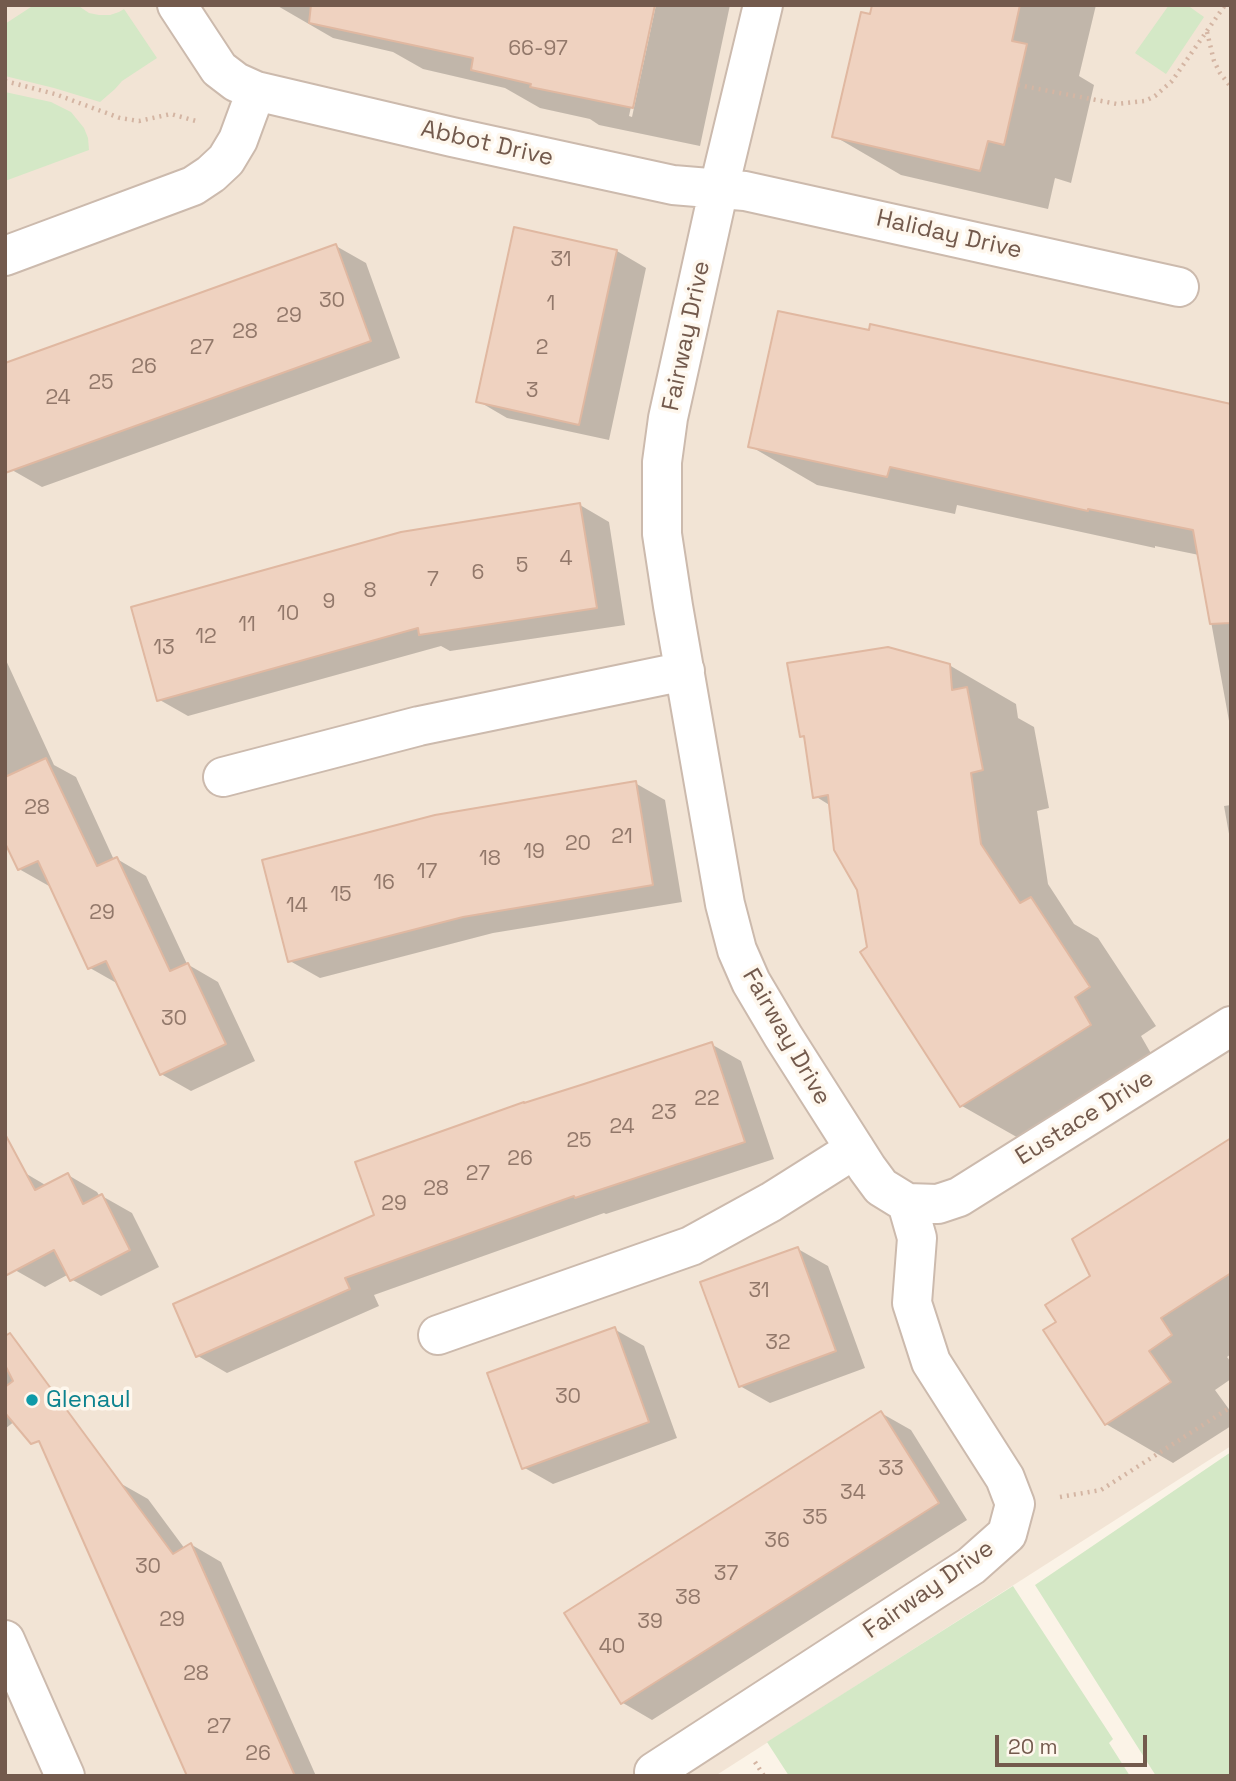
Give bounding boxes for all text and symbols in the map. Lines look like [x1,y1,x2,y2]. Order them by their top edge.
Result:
house number: 66-97 [508,36,568,62]
street label: Abbot Drive [418,115,556,173]
street label: Haliday Drive [873,204,1025,266]
house number: 31 [550,247,572,273]
street label: Fairway Drive [657,258,717,414]
house number: 30 [319,288,345,314]
house number: 1 [547,291,555,317]
house number: 29 [276,303,302,329]
house number: 28 [232,319,258,345]
house number: 27 [190,335,214,361]
house number: 2 [536,335,548,361]
house number: 26 [131,354,157,380]
house number: 25 [88,370,114,396]
house number: 3 [526,378,538,404]
house number: 24 [45,385,71,411]
house number: 4 [559,546,573,572]
house number: 5 [516,553,528,579]
house number: 6 [472,560,484,586]
house number: 7 [427,567,439,593]
house number: 8 [363,578,377,604]
house number: 9 [323,589,335,615]
house number: 10 [277,601,299,627]
house number: 11 [238,612,256,638]
house number: 12 [195,624,217,650]
house number: 13 [153,635,175,661]
house number: 28 [24,795,50,821]
house number: 21 [611,824,633,850]
house number: 20 [565,831,591,857]
house number: 19 [523,839,545,865]
house number: 18 [479,846,501,872]
house number: 17 [417,859,437,885]
house number: 16 [373,870,395,896]
house number: 15 [330,882,352,908]
house number: 14 [286,893,308,919]
house number: 29 [89,900,115,926]
street label: Fairway Drive [735,964,837,1110]
house number: 30 [161,1006,187,1032]
street label: Eustace Drive [1011,1064,1159,1172]
house number: 22 [694,1086,720,1112]
house number: 23 [651,1100,677,1126]
house number: 24 [609,1114,635,1140]
house number: 25 [566,1128,592,1154]
house number: 26 [507,1146,533,1172]
house number: 27 [466,1161,490,1187]
house number: 28 [423,1176,449,1202]
house number: 29 [381,1191,407,1217]
house number: 31 [748,1278,770,1304]
house number: 32 [765,1330,791,1356]
house number: 30 [555,1384,581,1410]
place label: Glenaul [46,1386,131,1414]
marker: Glenaul [24,1392,40,1408]
house number: 33 [878,1456,904,1482]
house number: 34 [840,1480,866,1506]
house number: 35 [802,1505,828,1531]
house number: 36 [764,1528,790,1554]
street label: Fairway Drive [858,1535,1000,1645]
house number: 30 [135,1554,161,1580]
house number: 37 [714,1561,738,1587]
house number: 38 [675,1585,701,1611]
house number: 29 [159,1607,185,1633]
house number: 39 [637,1609,663,1635]
house number: 40 [599,1634,625,1660]
house number: 28 [183,1661,209,1687]
house number: 27 [207,1714,231,1740]
scale bar [998,1722,1150,1766]
text: 20 m [1008,1733,1058,1760]
house number: 26 [245,1741,271,1767]

